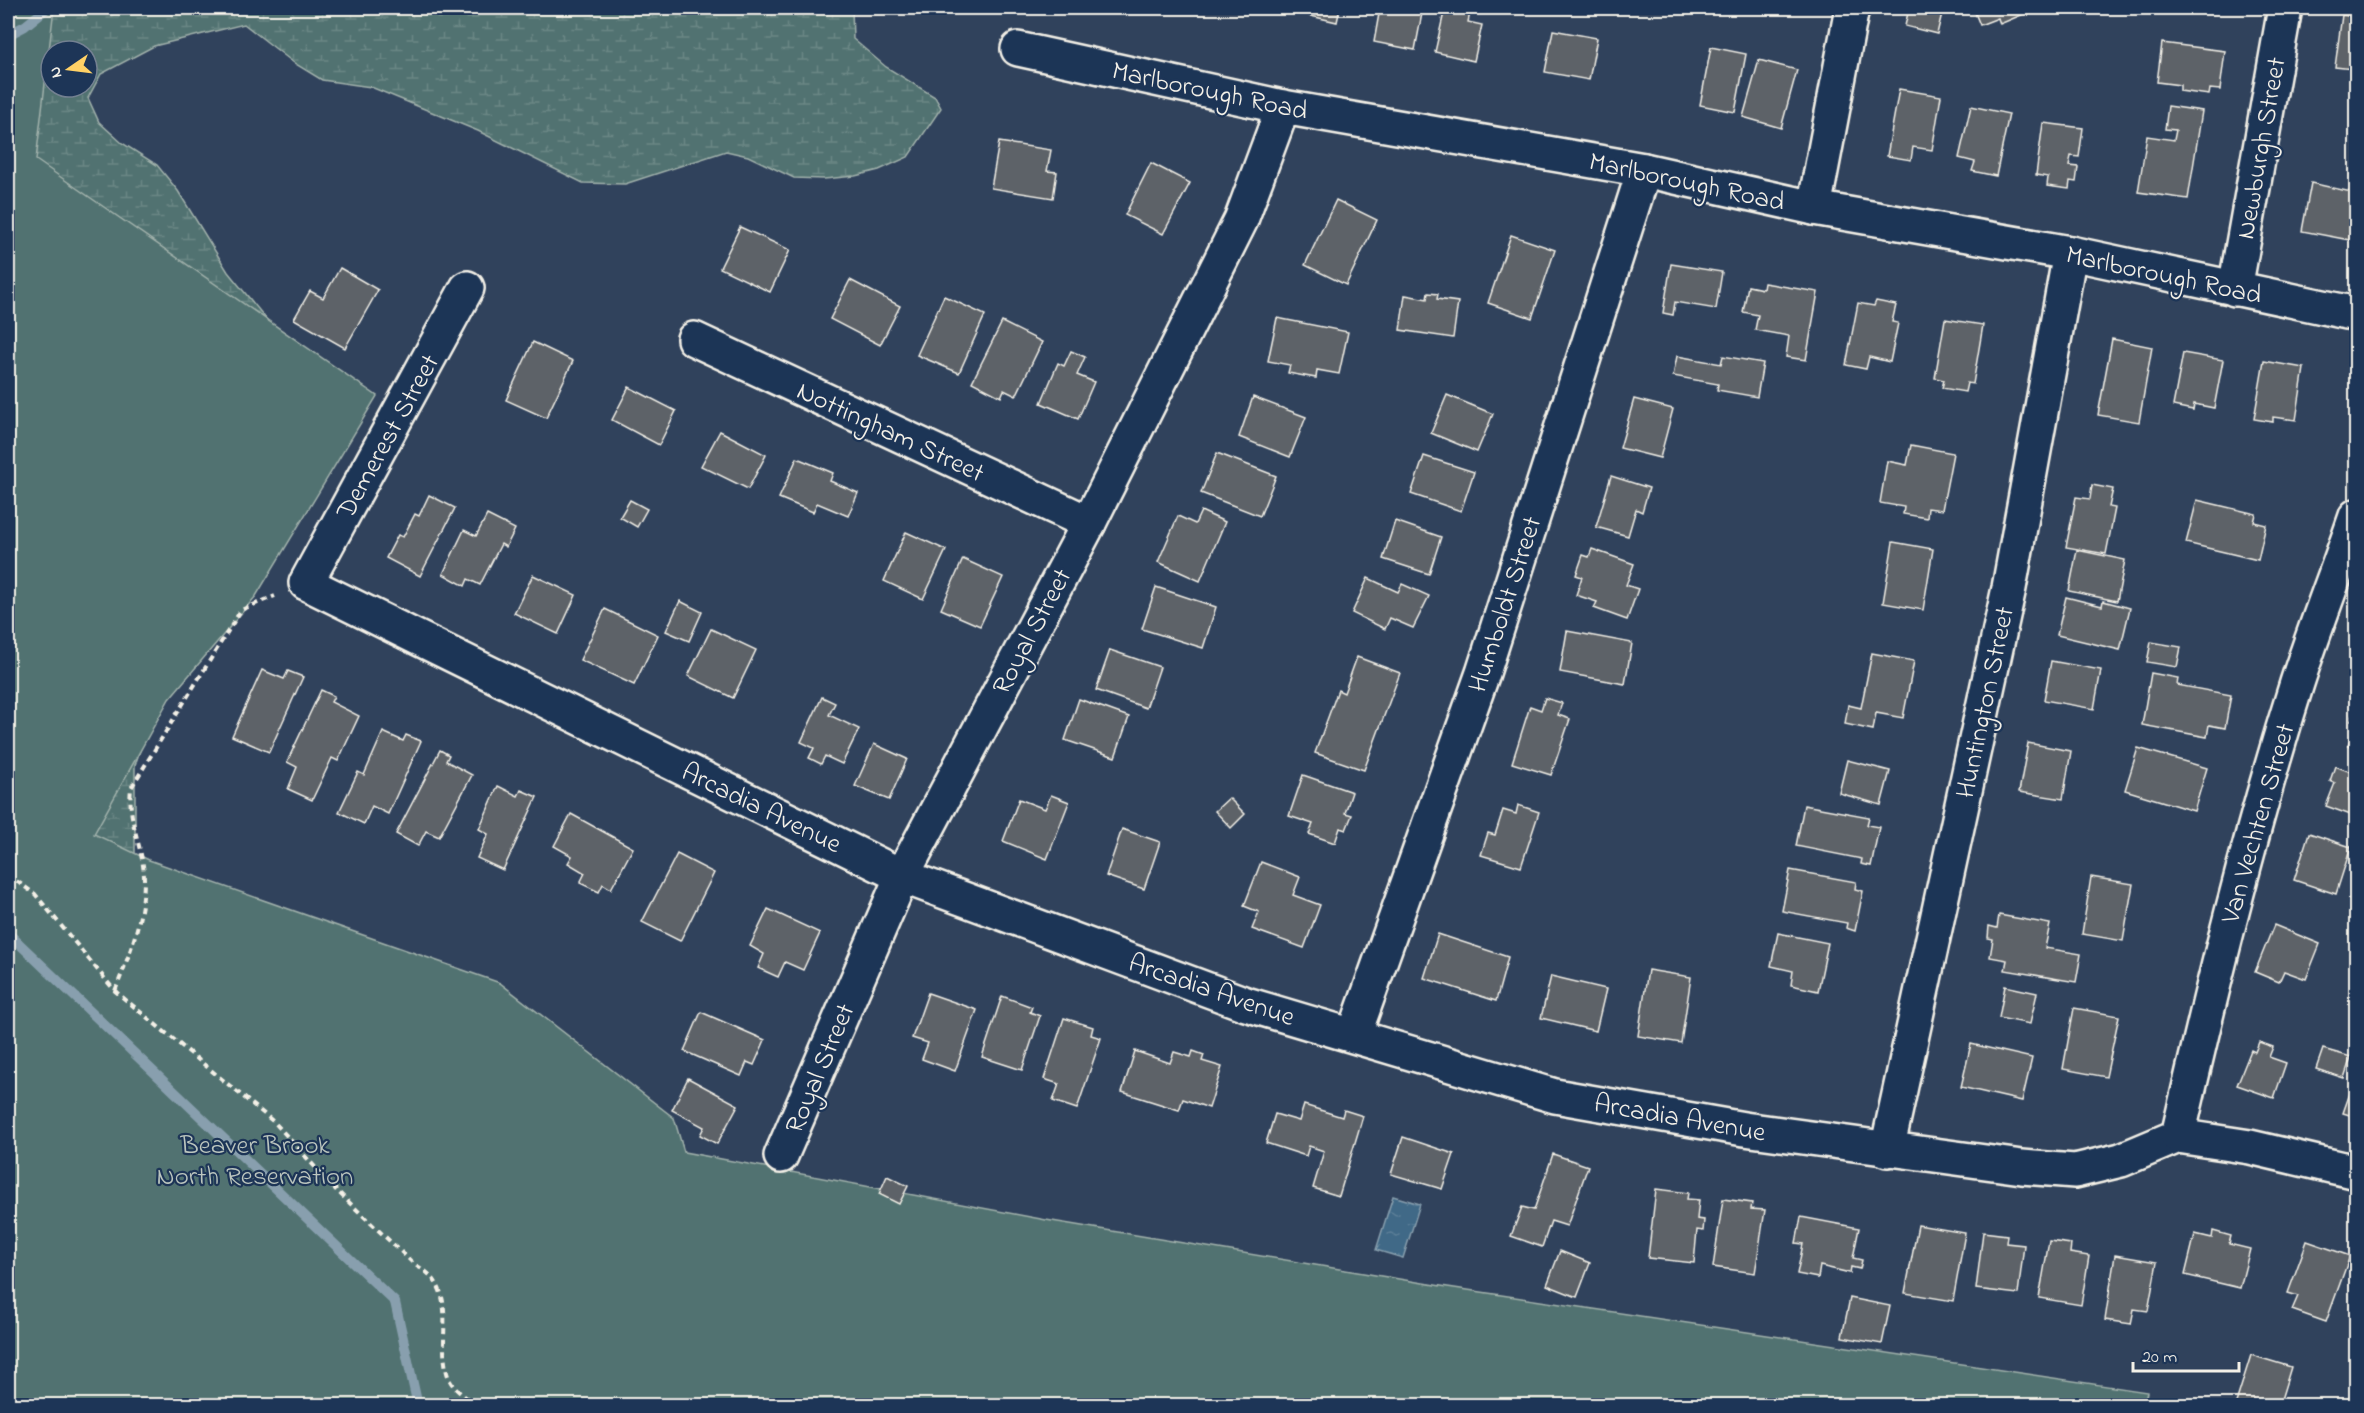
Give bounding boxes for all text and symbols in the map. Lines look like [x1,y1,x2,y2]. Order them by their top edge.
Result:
north arrow [39,39,99,99]
street label: Marlborough Road [1108,53,1311,132]
street label: Newburgh Street [2227,54,2298,243]
text: N [43,64,69,80]
street label: Marlborough Road [1585,144,1788,223]
street label: Marlborough Road [2062,237,2265,316]
street label: Demerest Street [327,348,451,528]
street label: Nottingham Street [790,373,990,494]
street label: Humboldt Street [1460,512,1553,698]
street label: Royal Street [984,562,1083,702]
street label: Huntington Street [1947,603,2026,802]
street label: Van Vechten Street [2212,719,2307,929]
street label: Arcadia Avenue [674,754,848,865]
street label: Arcadia Avenue [1123,945,1300,1038]
street label: Royal Street [776,998,866,1140]
street label: Arcadia Avenue [1591,1085,1769,1154]
park label: Beaver Brook North Reservation [157,1127,353,1197]
scale bar [2133,1335,2240,1373]
text: 20 m [2142,1345,2177,1371]

